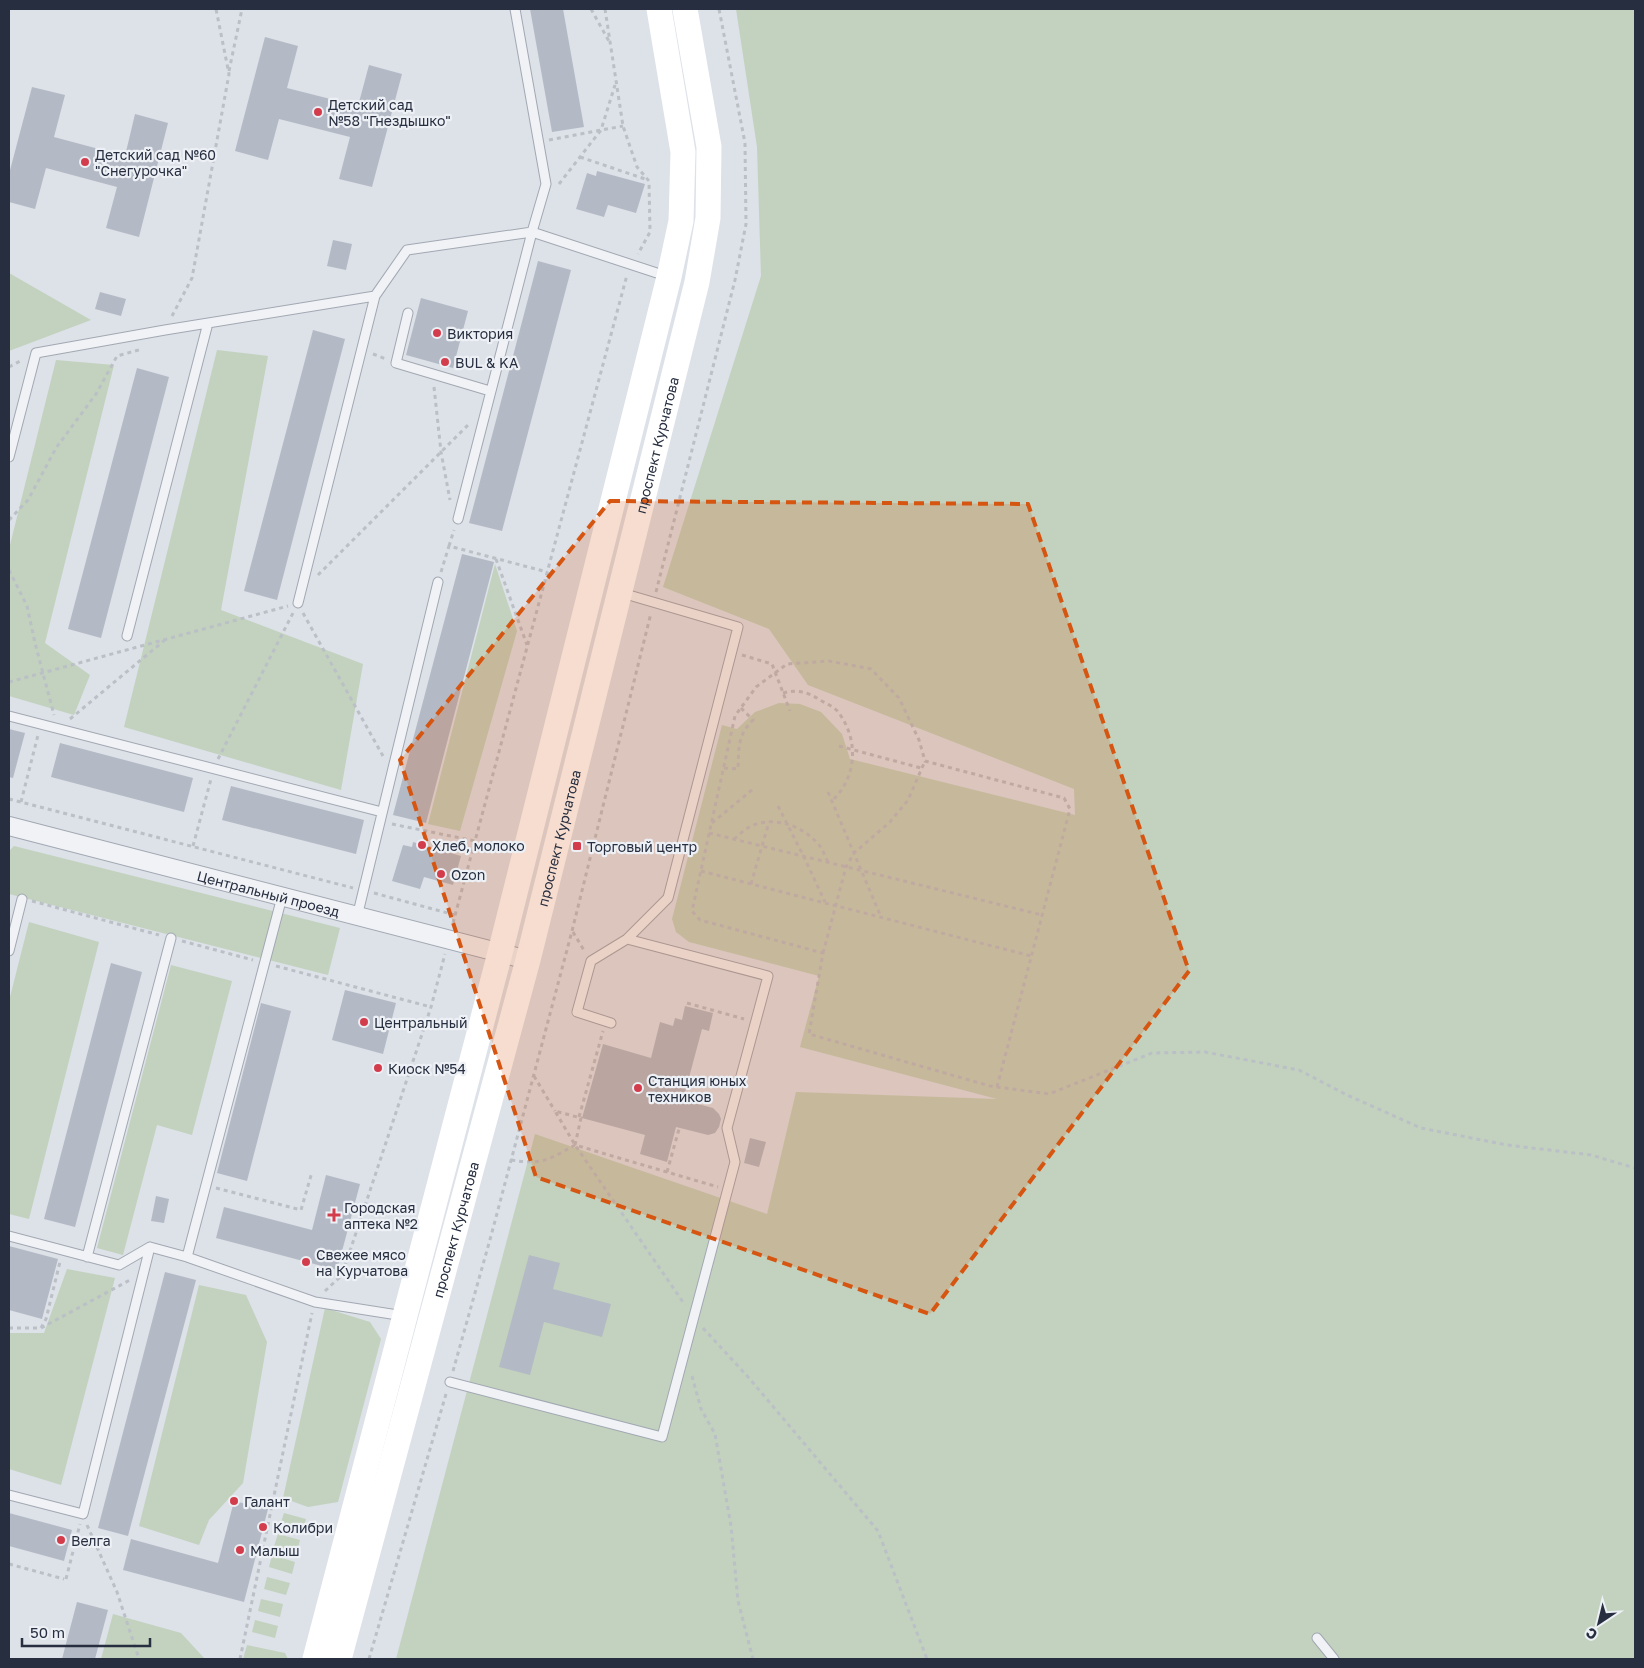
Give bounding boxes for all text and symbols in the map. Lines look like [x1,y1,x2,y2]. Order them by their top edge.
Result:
place label: Детский сад №58 "Гнездышко" [328,96,451,129]
marker: Детский сад №58 "Гнездышко" [312,106,324,118]
place label: Детский сад №60 "Снегурочка" [95,146,216,179]
marker: Детский сад №60 "Снегурочка" [79,156,91,168]
place label: Виктория [447,325,513,342]
marker: Виктория [431,327,443,339]
place label: BUL & KA [455,354,519,371]
marker: BUL & KA [439,356,451,368]
street label: проспект Курчатова [631,375,682,515]
street label: проспект Курчатова [533,768,584,908]
place label: Хлеб, молоко [432,837,525,854]
place label: Торговый центр [587,838,697,855]
marker: Хлеб, молоко [416,839,428,851]
marker: Торговый центр [571,840,583,852]
street label: Центральный проезд [195,866,342,920]
place label: Ozon [451,866,485,883]
marker: Ozon [435,868,447,880]
place label: Центральный [374,1014,467,1031]
marker: Центральный [358,1016,370,1028]
place label: Киоск №54 [388,1060,466,1077]
marker: Киоск №54 [372,1062,384,1074]
place label: Станция юных техников [648,1072,747,1105]
marker: Станция юных техников [632,1082,644,1094]
street label: проспект Курчатова [429,1159,482,1299]
place label: Городская аптека №2 [344,1199,418,1232]
marker: Городская аптека №2 [328,1209,340,1221]
place label: Свежее мясо на Курчатова [316,1246,408,1279]
marker: Свежее мясо на Курчатова [300,1256,312,1268]
place label: Галант [244,1493,290,1510]
marker: Галант [228,1495,240,1507]
place label: Колибри [273,1519,333,1536]
marker: Колибри [257,1521,269,1533]
place label: Велга [71,1532,111,1549]
marker: Велга [55,1534,67,1546]
place label: Малыш [250,1542,300,1559]
marker: Малыш [234,1544,246,1556]
north arrow [1574,1598,1624,1648]
scale bar [22,1616,150,1648]
text: 50 m [30,1623,65,1641]
text: С [1582,1624,1600,1644]

